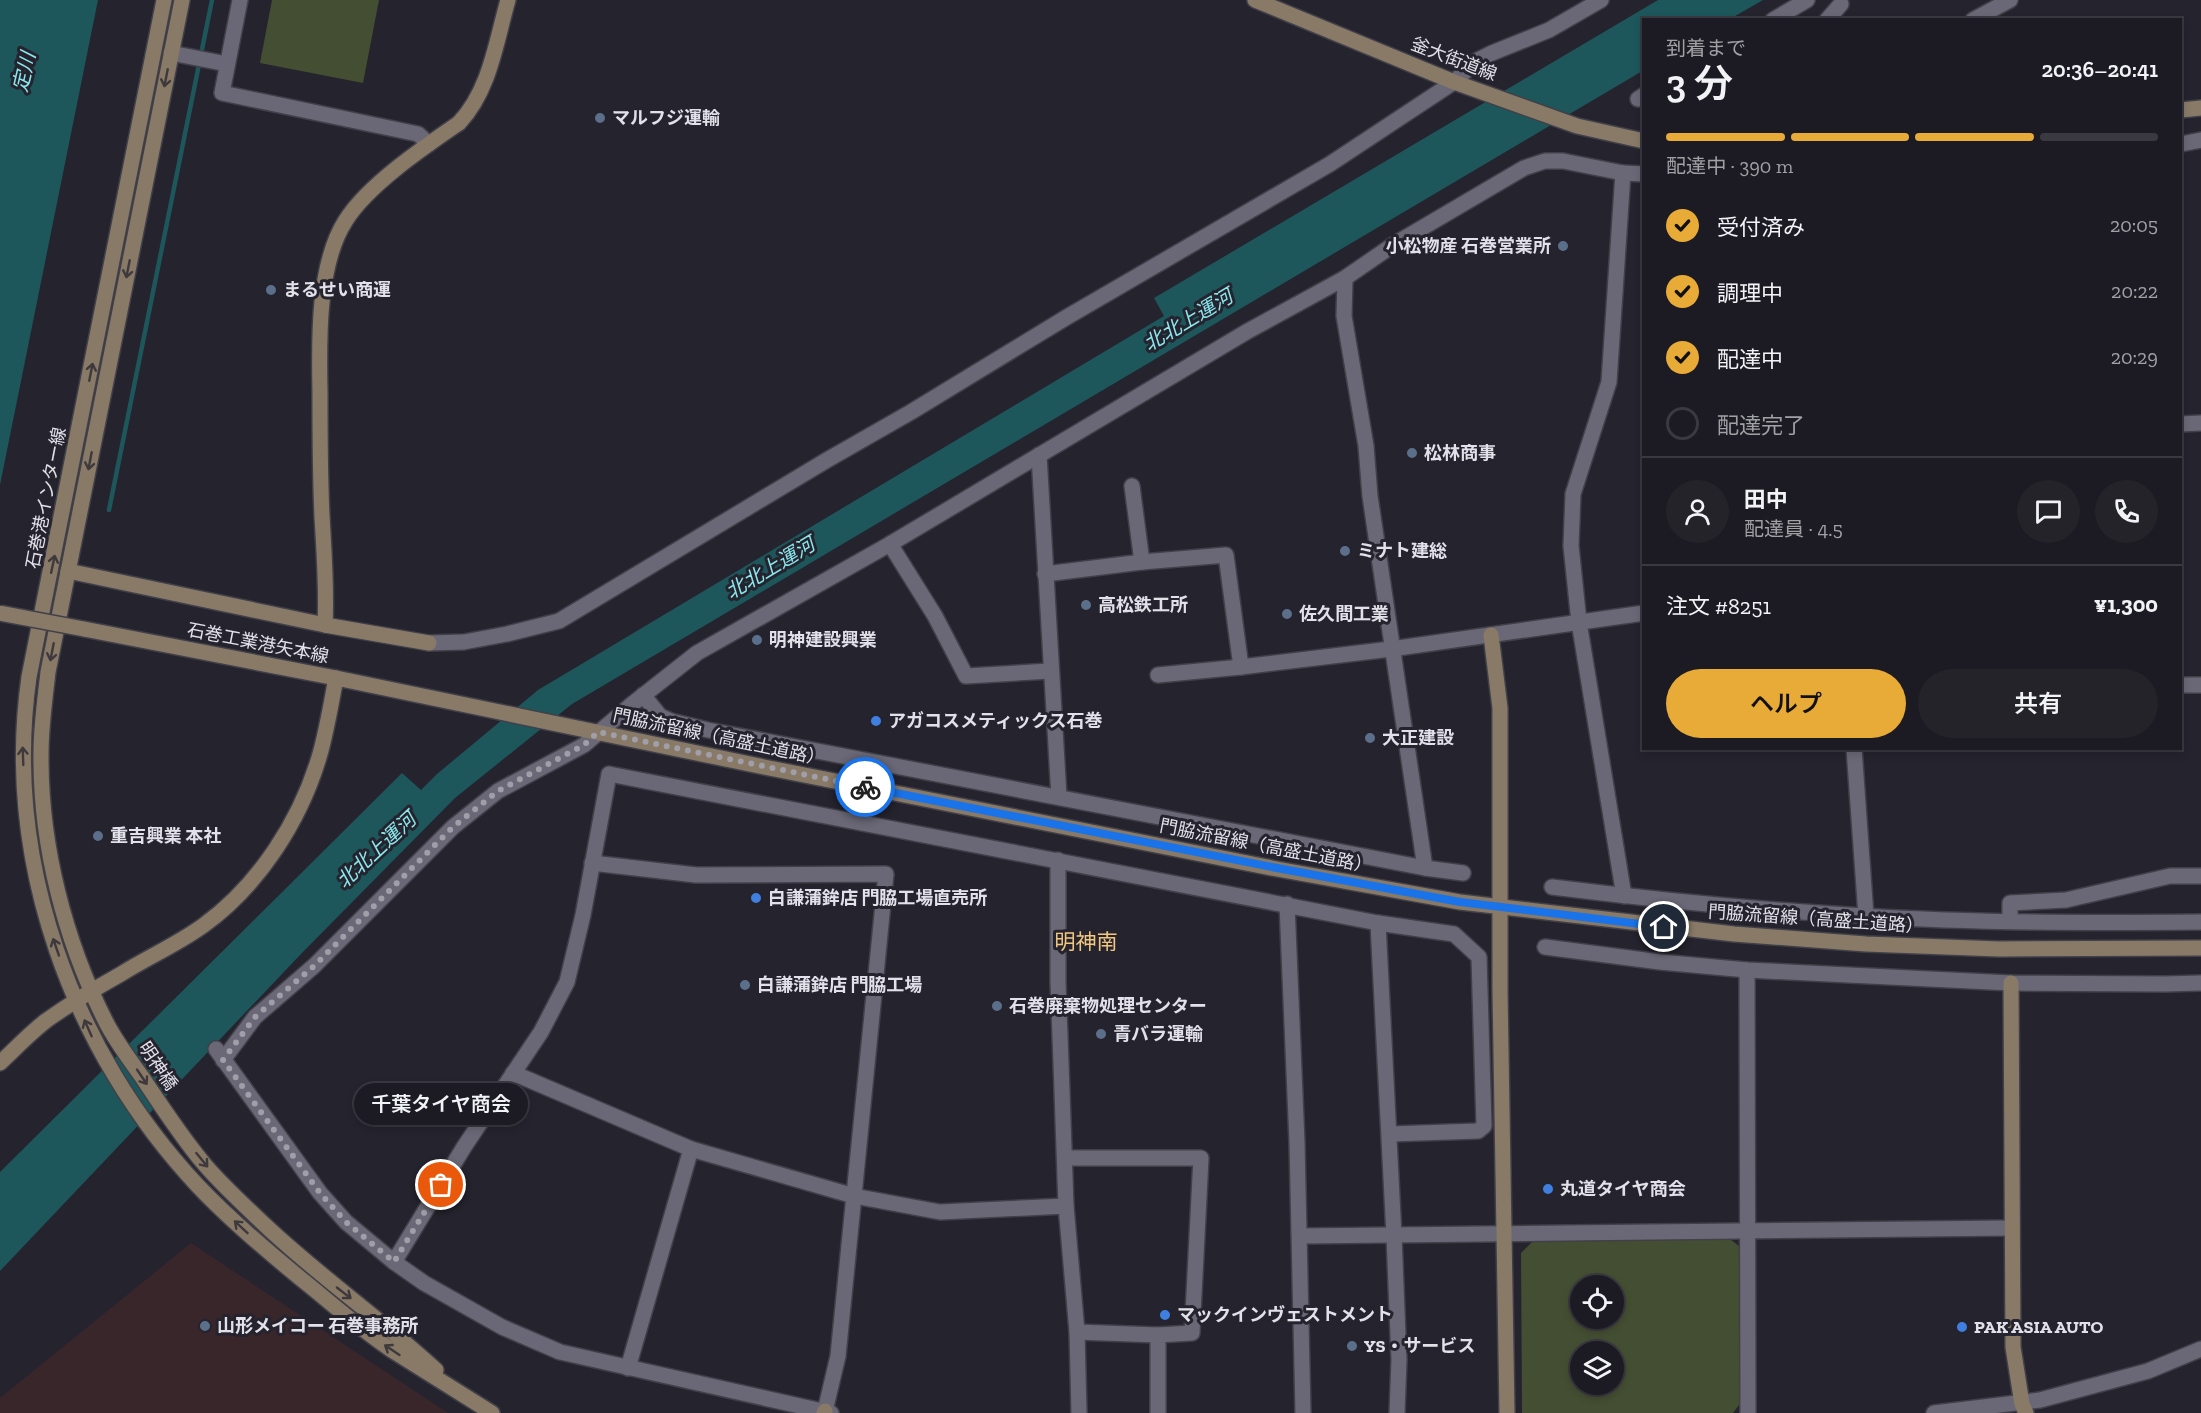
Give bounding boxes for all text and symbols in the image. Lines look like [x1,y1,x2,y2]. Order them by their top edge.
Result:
street label: 釜大街道線 [1408,33,1500,85]
text: 到着まで [1666,36,1746,60]
water label: 定川 [8,48,41,94]
text: 20:36–20:41 [2041,56,2158,83]
text: 3 分 [1666,60,1733,107]
one-way arrow [160,68,171,87]
place label: マルフジ運輸 [612,107,720,129]
marker: マルフジ運輸 [593,111,607,125]
text: 配達中 · 390 m [1666,154,1793,178]
icon: check [1666,209,1699,242]
text: 20:05 [2110,213,2158,237]
text: 受付済み [1717,214,1805,241]
place label: 小松物産 石巻営業所 [1386,235,1551,257]
marker: 小松物産 石巻営業所 [1556,239,1570,253]
one-way arrow [122,259,133,279]
icon: check [1666,275,1699,308]
place label: まるせい商運 [283,279,391,301]
text: 20:22 [2111,279,2158,303]
text: 調理中 [1717,280,1783,307]
water label: 北北上運河 [1139,282,1240,356]
marker: まるせい商運 [264,283,278,297]
icon: check [1666,341,1699,374]
text: 20:29 [2111,345,2158,369]
text: 配達中 [1717,346,1783,373]
one-way arrow [85,363,97,382]
text: 配達完了 [1717,412,1805,439]
street label: 石巻港インター線 [21,425,71,571]
place label: 松林商事 [1424,442,1496,464]
marker: 松林商事 [1405,446,1419,460]
one-way arrow [84,450,95,470]
button: person [1666,480,1729,543]
button: chat [2017,480,2080,543]
button: phone [2095,480,2158,543]
text: 田中 [1744,486,1788,513]
text: 配達員 · 4.5 [1744,517,1843,541]
water label: 北北上運河 [721,530,822,604]
place label: ミナト建総 [1357,540,1447,562]
marker: ミナト建総 [1338,544,1352,558]
one-way arrow [48,554,59,574]
text: ¥1,300 [2094,591,2158,618]
text: 注文 #8251 [1666,593,1771,620]
place label: 高松鉄工所 [1098,594,1188,616]
marker: 高松鉄工所 [1079,598,1093,612]
place label: 佐久間工業 [1299,603,1389,625]
marker: 佐久間工業 [1280,607,1294,621]
street label: 石巻工業港矢本線 [185,618,331,668]
place label: 明神建設興業 [769,629,877,651]
marker: 明神建設興業 [750,633,764,647]
one-way arrow [46,642,57,661]
button: ヘルプ [1666,669,1906,738]
button: 共有 [1918,669,2158,738]
street label: 門脇流留線（高盛土道路） [611,704,827,770]
place label: アガコスメティックス石巻 [888,710,1102,732]
marker: アガコスメティックス石巻 [869,714,883,728]
place label: 大正建設 [1382,727,1454,749]
marker: 大正建設 [1363,731,1377,745]
one-way arrow [18,746,29,766]
courier [835,757,895,817]
icon: bike [849,771,882,804]
water label: 北北上運河 [331,804,424,893]
street label: 門脇流留線（高盛土道路） [1158,815,1374,877]
place label: 重吉興業 本社 [110,825,221,847]
marker: 重吉興業 本社 [91,829,105,843]
place label: 白謙蒲鉾店 門脇工場直売所 [768,887,987,909]
marker: 白謙蒲鉾店 門脇工場直売所 [749,891,763,905]
street label: 門脇流留線（高盛土道路） [1707,900,1925,938]
pin [1638,901,1689,952]
icon: home [1647,910,1680,943]
district label: 明神南 [1055,929,1118,954]
one-way arrow [49,938,60,957]
place label: 白謙蒲鉾店 門脇工場 [757,974,922,996]
marker: 白謙蒲鉾店 門脇工場 [738,978,752,992]
place label: 石巻廃棄物処理センター [1009,995,1207,1017]
marker: 石巻廃棄物処理センター [990,999,1004,1013]
one-way arrow [81,1019,92,1037]
place label: 青バラ運輸 [1113,1023,1203,1045]
marker: 青バラ運輸 [1094,1027,1108,1041]
street label: 明神橋 [134,1037,182,1095]
one-way arrow [135,1068,148,1085]
callout: 千葉タイヤ商会 [354,1083,528,1125]
text: 千葉タイヤ商会 [371,1092,511,1116]
one-way arrow [195,1152,208,1168]
pin [415,1159,466,1210]
icon: bag [424,1168,457,1201]
place label: 丸道タイヤ商会 [1560,1178,1685,1200]
marker: 丸道タイヤ商会 [1541,1182,1555,1196]
one-way arrow [234,1220,249,1234]
map controls [1570,1275,1624,1395]
button: locate [1570,1275,1624,1329]
one-way arrow [336,1287,352,1300]
place label: マックインヴェストメント [1177,1304,1393,1326]
marker: マックインヴェストメント [1158,1308,1172,1322]
place label: 山形メイコー 石巻事務所 [217,1315,418,1337]
place label: PAK ASIA AUTO [1974,1316,2104,1338]
marker: 山形メイコー 石巻事務所 [198,1319,212,1333]
marker: PAK ASIA AUTO [1955,1320,1969,1334]
place label: YS・サービス [1364,1335,1476,1357]
marker: YS・サービス [1345,1339,1359,1353]
button: layers [1570,1341,1624,1395]
one-way arrow [385,1344,401,1356]

